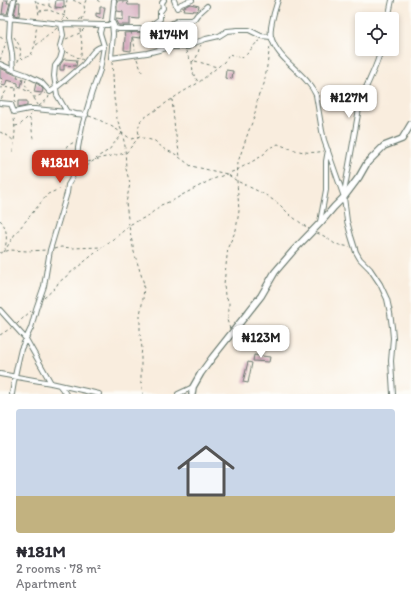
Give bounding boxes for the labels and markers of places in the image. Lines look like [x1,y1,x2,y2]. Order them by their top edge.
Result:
pin: ₦174M [141,22,197,56]
pin: ₦127M [321,85,377,119]
pin: ₦181M [32,150,88,184]
pin: ₦123M [233,325,289,359]

